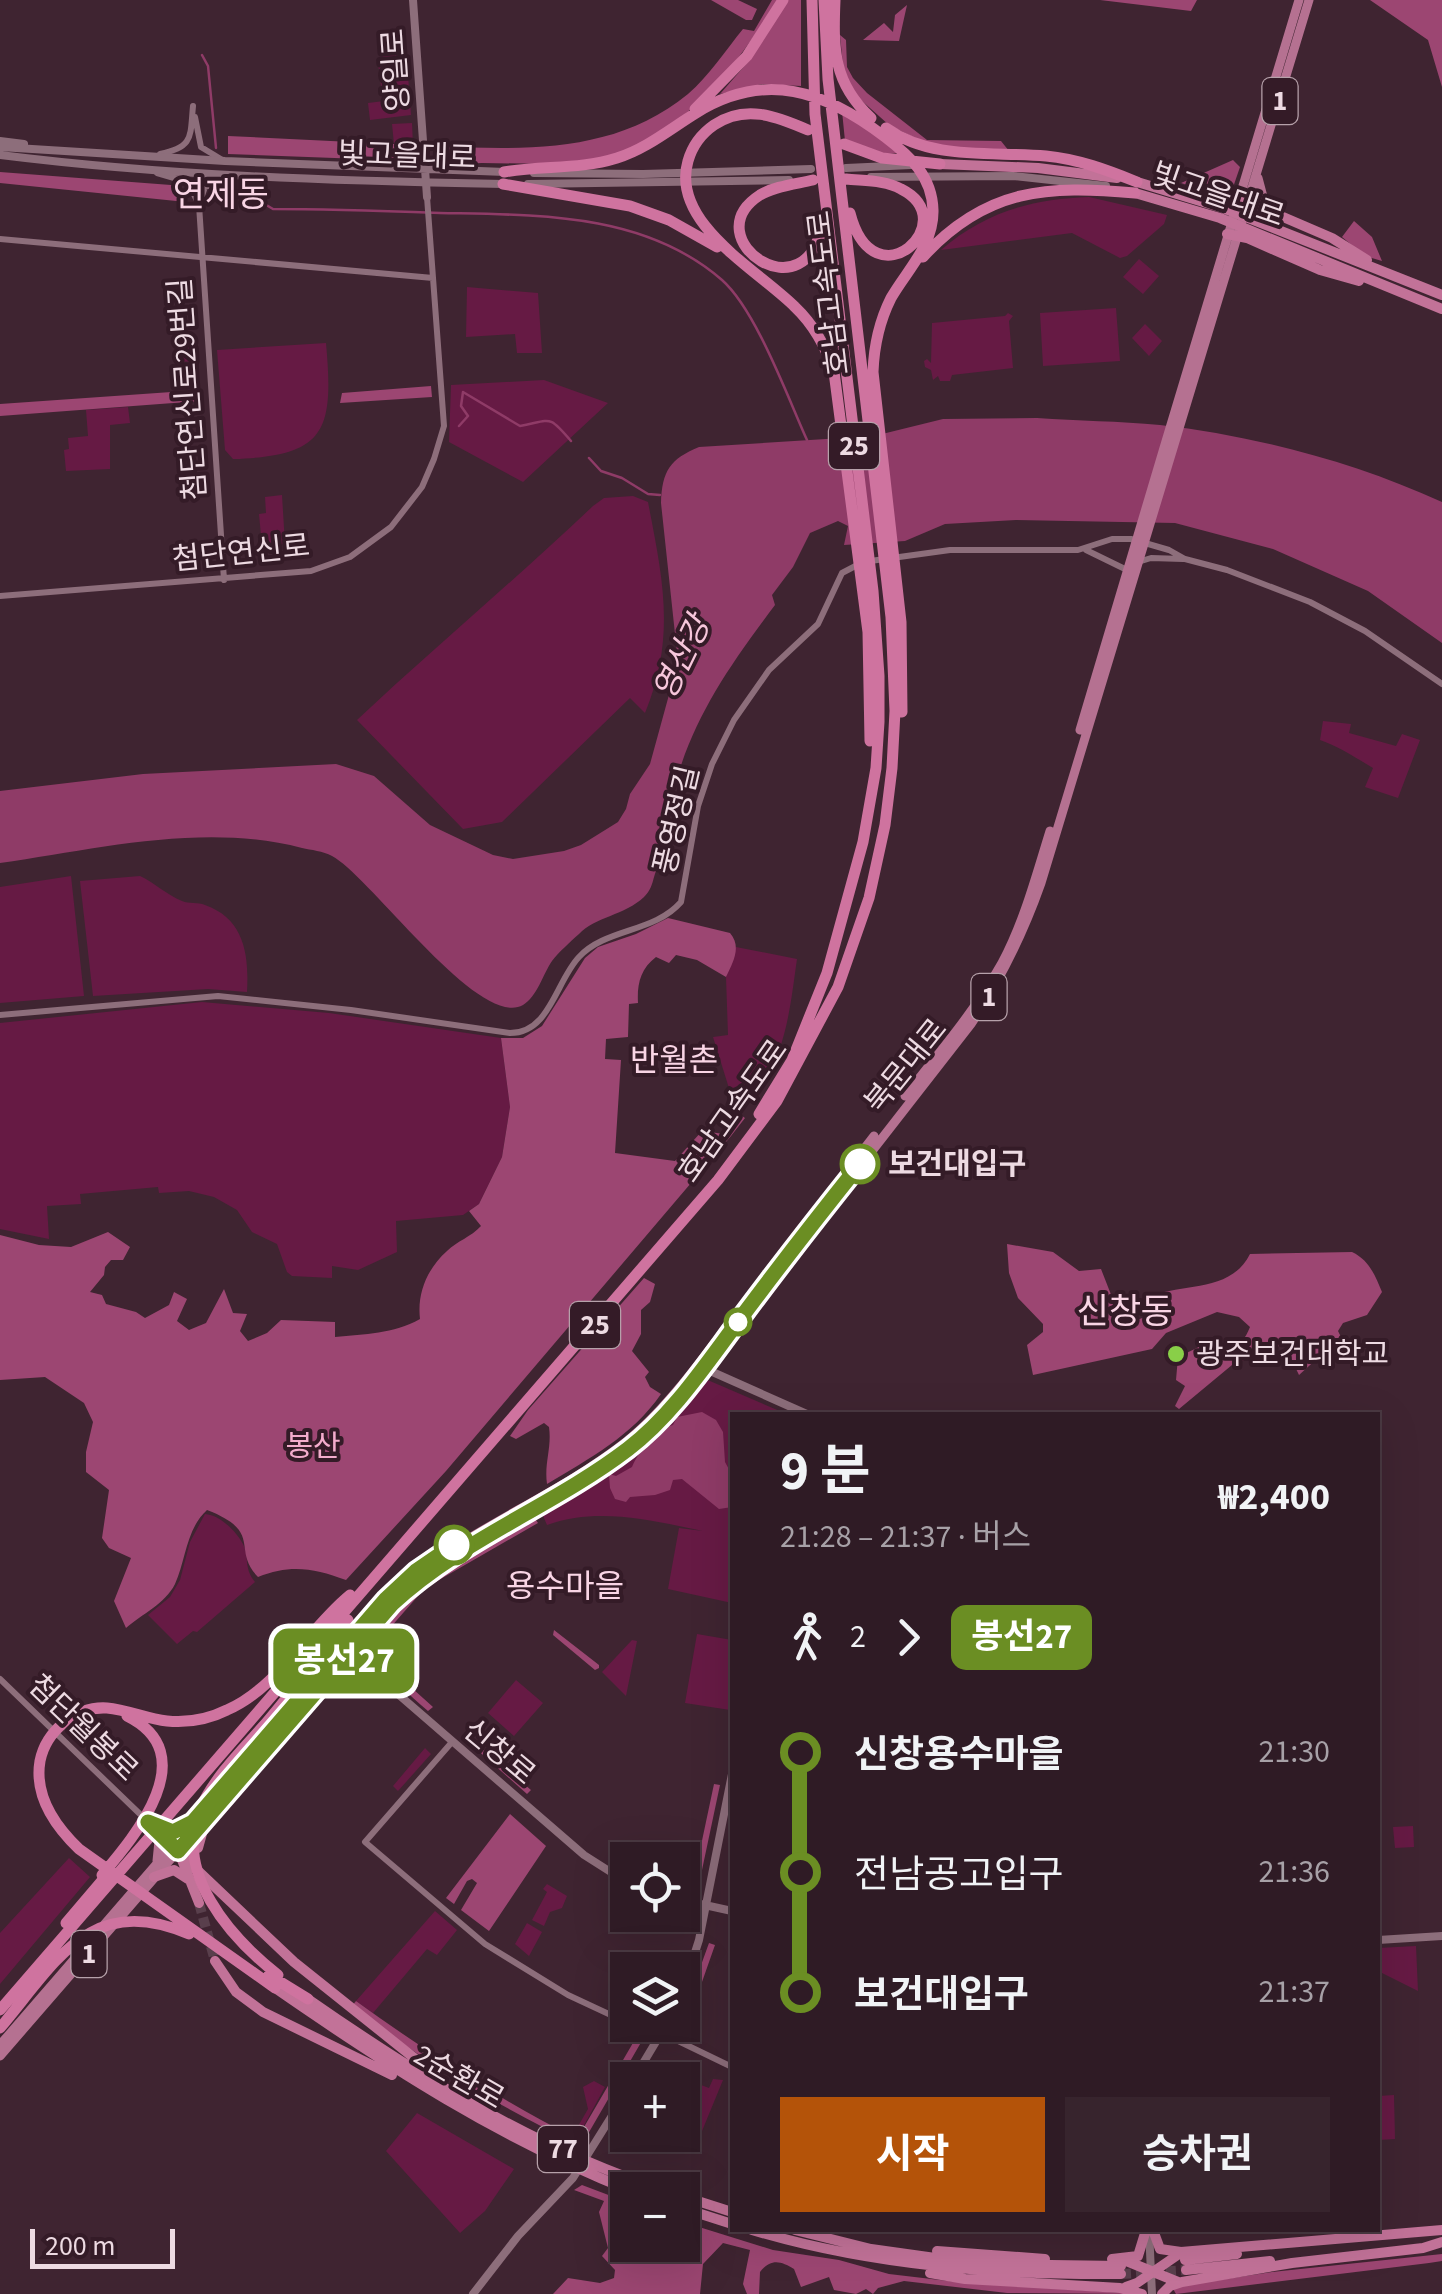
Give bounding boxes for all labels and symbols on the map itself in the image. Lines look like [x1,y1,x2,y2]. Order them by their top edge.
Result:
street label: 양일로 [372,27,420,113]
road number: 1 [1262,78,1298,124]
street label: 빛고을대로 [337,132,477,180]
street label: 빛고을대로 [1146,152,1290,238]
district label: 연제동 [173,170,269,220]
street label: 호남고속도로 [798,208,860,378]
street label: 첨단연신로29번길 [159,276,217,502]
road number: 25 [829,423,879,469]
street label: 첨단연신로 [170,524,312,582]
water label: 영산강 [642,604,724,708]
street label: 풍영정길 [644,761,710,879]
road number: 1 [972,974,1006,1020]
street label: 북문대로 [855,1010,957,1122]
street label: 호남고속도로 [668,1031,798,1191]
district label: 반월촌 [630,1038,718,1084]
place label: 보건대입구 [888,1143,1026,1186]
marker: 보건대입구 [841,1145,879,1183]
district label: 신창동 [1077,1287,1173,1337]
road number: 25 [570,1302,620,1348]
unlabelled marker [725,1309,751,1335]
place label: 광주보건대학교 [1196,1333,1389,1376]
marker: 광주보건대학교 [1165,1343,1187,1365]
park label: 봉산 [285,1425,341,1468]
unlabelled marker [435,1526,473,1564]
district label: 용수마을 [506,1564,624,1610]
line badge: 봉선27 [274,1628,414,1694]
street label: 첨단월봉로 [18,1665,148,1791]
street label: 신창로 [453,1709,545,1795]
road number: 1 [72,1931,106,1977]
street label: 2순환로 [406,2034,512,2120]
road number: 77 [538,2126,588,2172]
scale bar [30,2224,175,2268]

